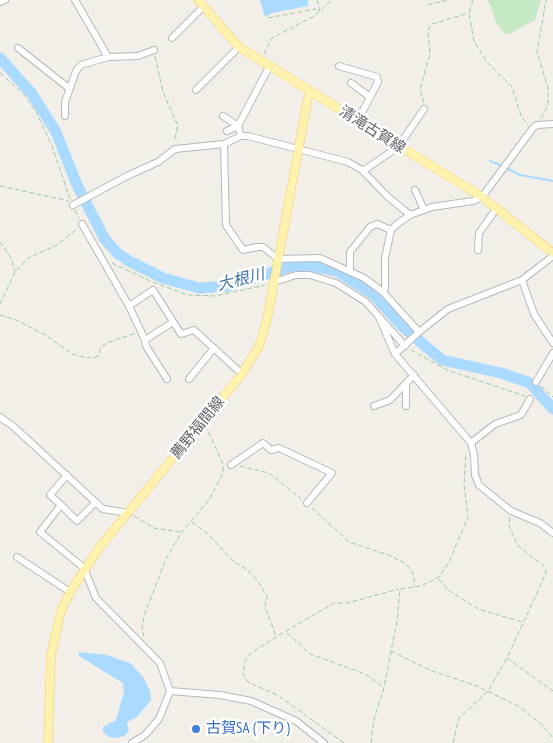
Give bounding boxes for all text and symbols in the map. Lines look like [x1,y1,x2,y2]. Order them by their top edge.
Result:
street label: 清滝古賀線 [335,102,409,158]
water label: 大根川 [215,265,267,295]
street label: 薦野福間線 [167,393,229,463]
place label: 古賀SA (下り) [206,720,290,738]
marker: 古賀SA (下り) [190,723,202,735]

